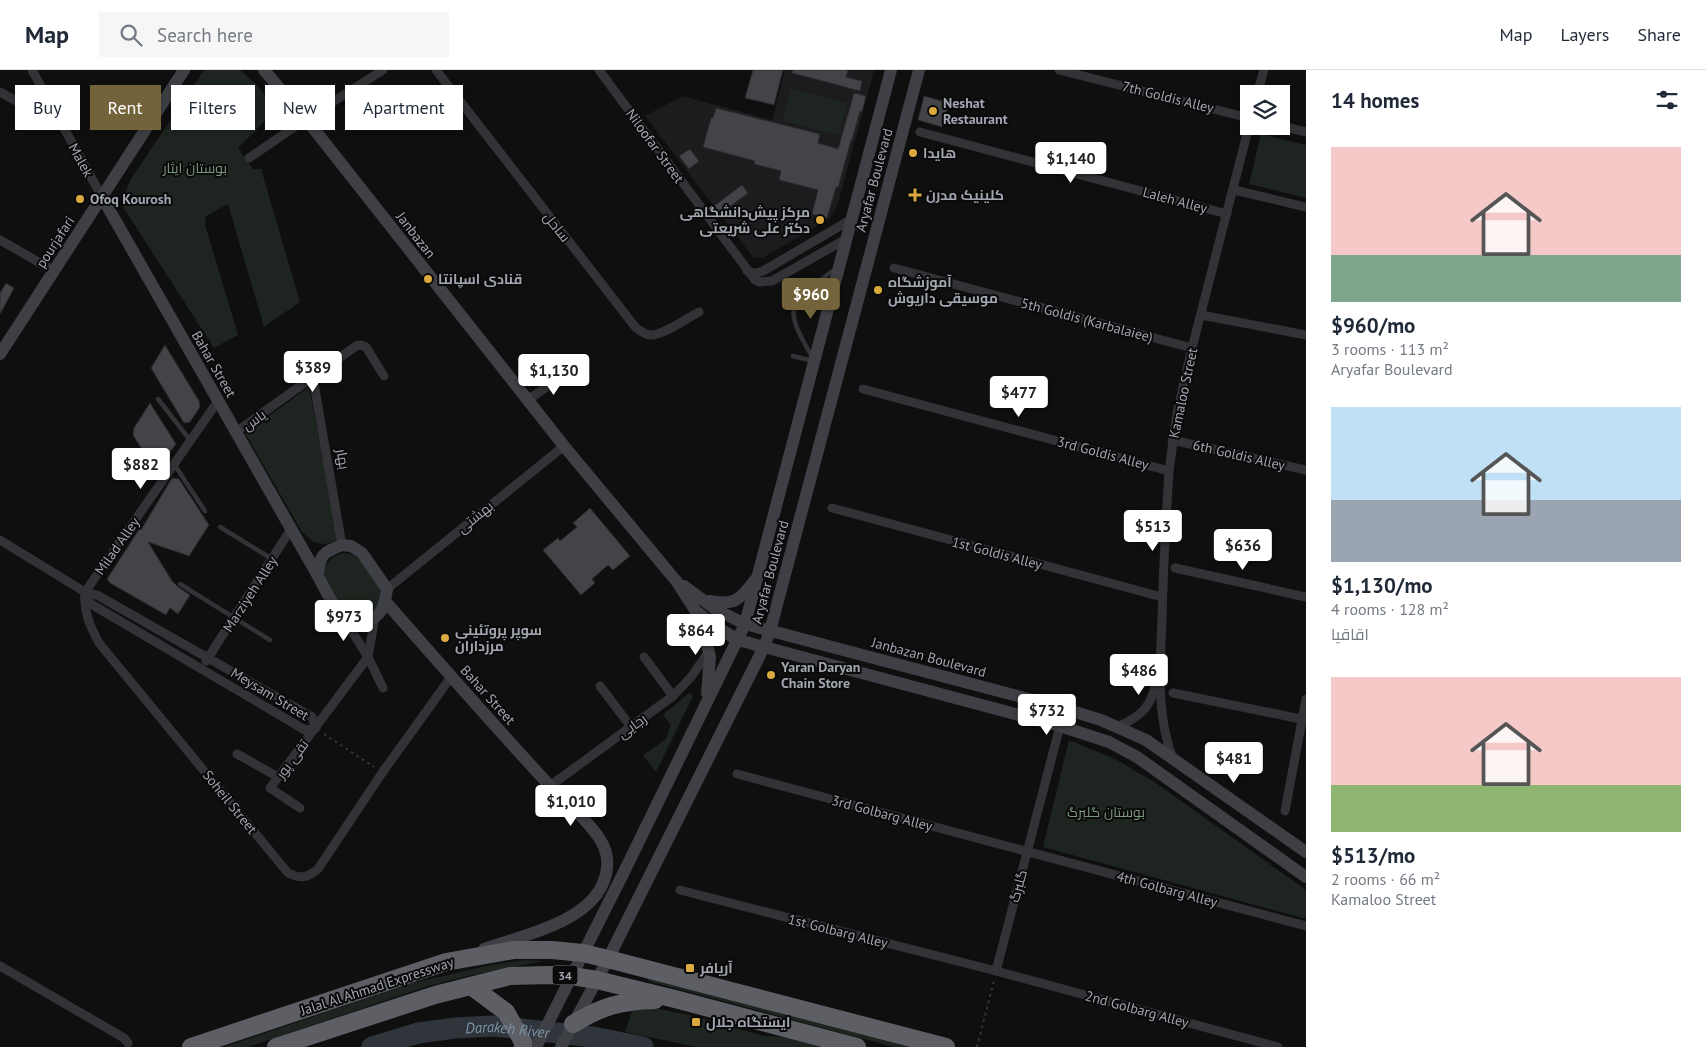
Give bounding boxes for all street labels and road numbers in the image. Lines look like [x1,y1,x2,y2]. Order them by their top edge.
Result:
street label: 7th Goldis Alley [1120,77,1216,117]
street label: Niloofar Street [622,105,688,187]
street label: Aryafar Boulevard [852,126,896,234]
street label: Malek [64,140,98,180]
street label: Laleh Alley [1141,183,1210,217]
street label: Janbazan [392,207,440,262]
street label: ساحل [540,208,574,246]
street label: pourjafari [32,213,78,271]
street label: 5th Goldis (Karbalaiee) [1019,294,1155,346]
street label: Bahar Street [188,327,240,401]
street label: Kamaloo Street [1165,346,1201,440]
street label: یاس [239,405,270,434]
street label: 3rd Goldis Alley [1055,432,1151,474]
street label: 6th Goldis Alley [1191,436,1287,474]
street label: بهار [332,446,354,471]
street label: بهشتی [453,497,497,537]
street label: Milad Alley [91,513,144,578]
street label: Aryafar Boulevard [748,518,792,626]
street label: 1st Goldis Alley [950,532,1044,574]
street label: Marziyeh Alley [219,552,281,635]
street label: Janbazan Boulevard [869,633,988,681]
street label: Bahar Street [457,661,520,729]
street label: Meysam Street [228,664,313,725]
street label: رجایی [614,709,650,743]
street label: تقی پور [271,736,313,784]
street label: Soheil Street [199,766,261,838]
street label: 3rd Golbarg Alley [830,791,935,835]
street label: 4th Golbarg Alley [1115,867,1220,911]
street label: گلبرگ [1005,868,1031,904]
street label: 1st Golbarg Alley [786,910,890,952]
street label: Jalal Al Ahmad Expressway [297,953,456,1020]
road number: 34 [552,966,578,984]
street label: 2nd Golbarg Alley [1083,987,1191,1032]

